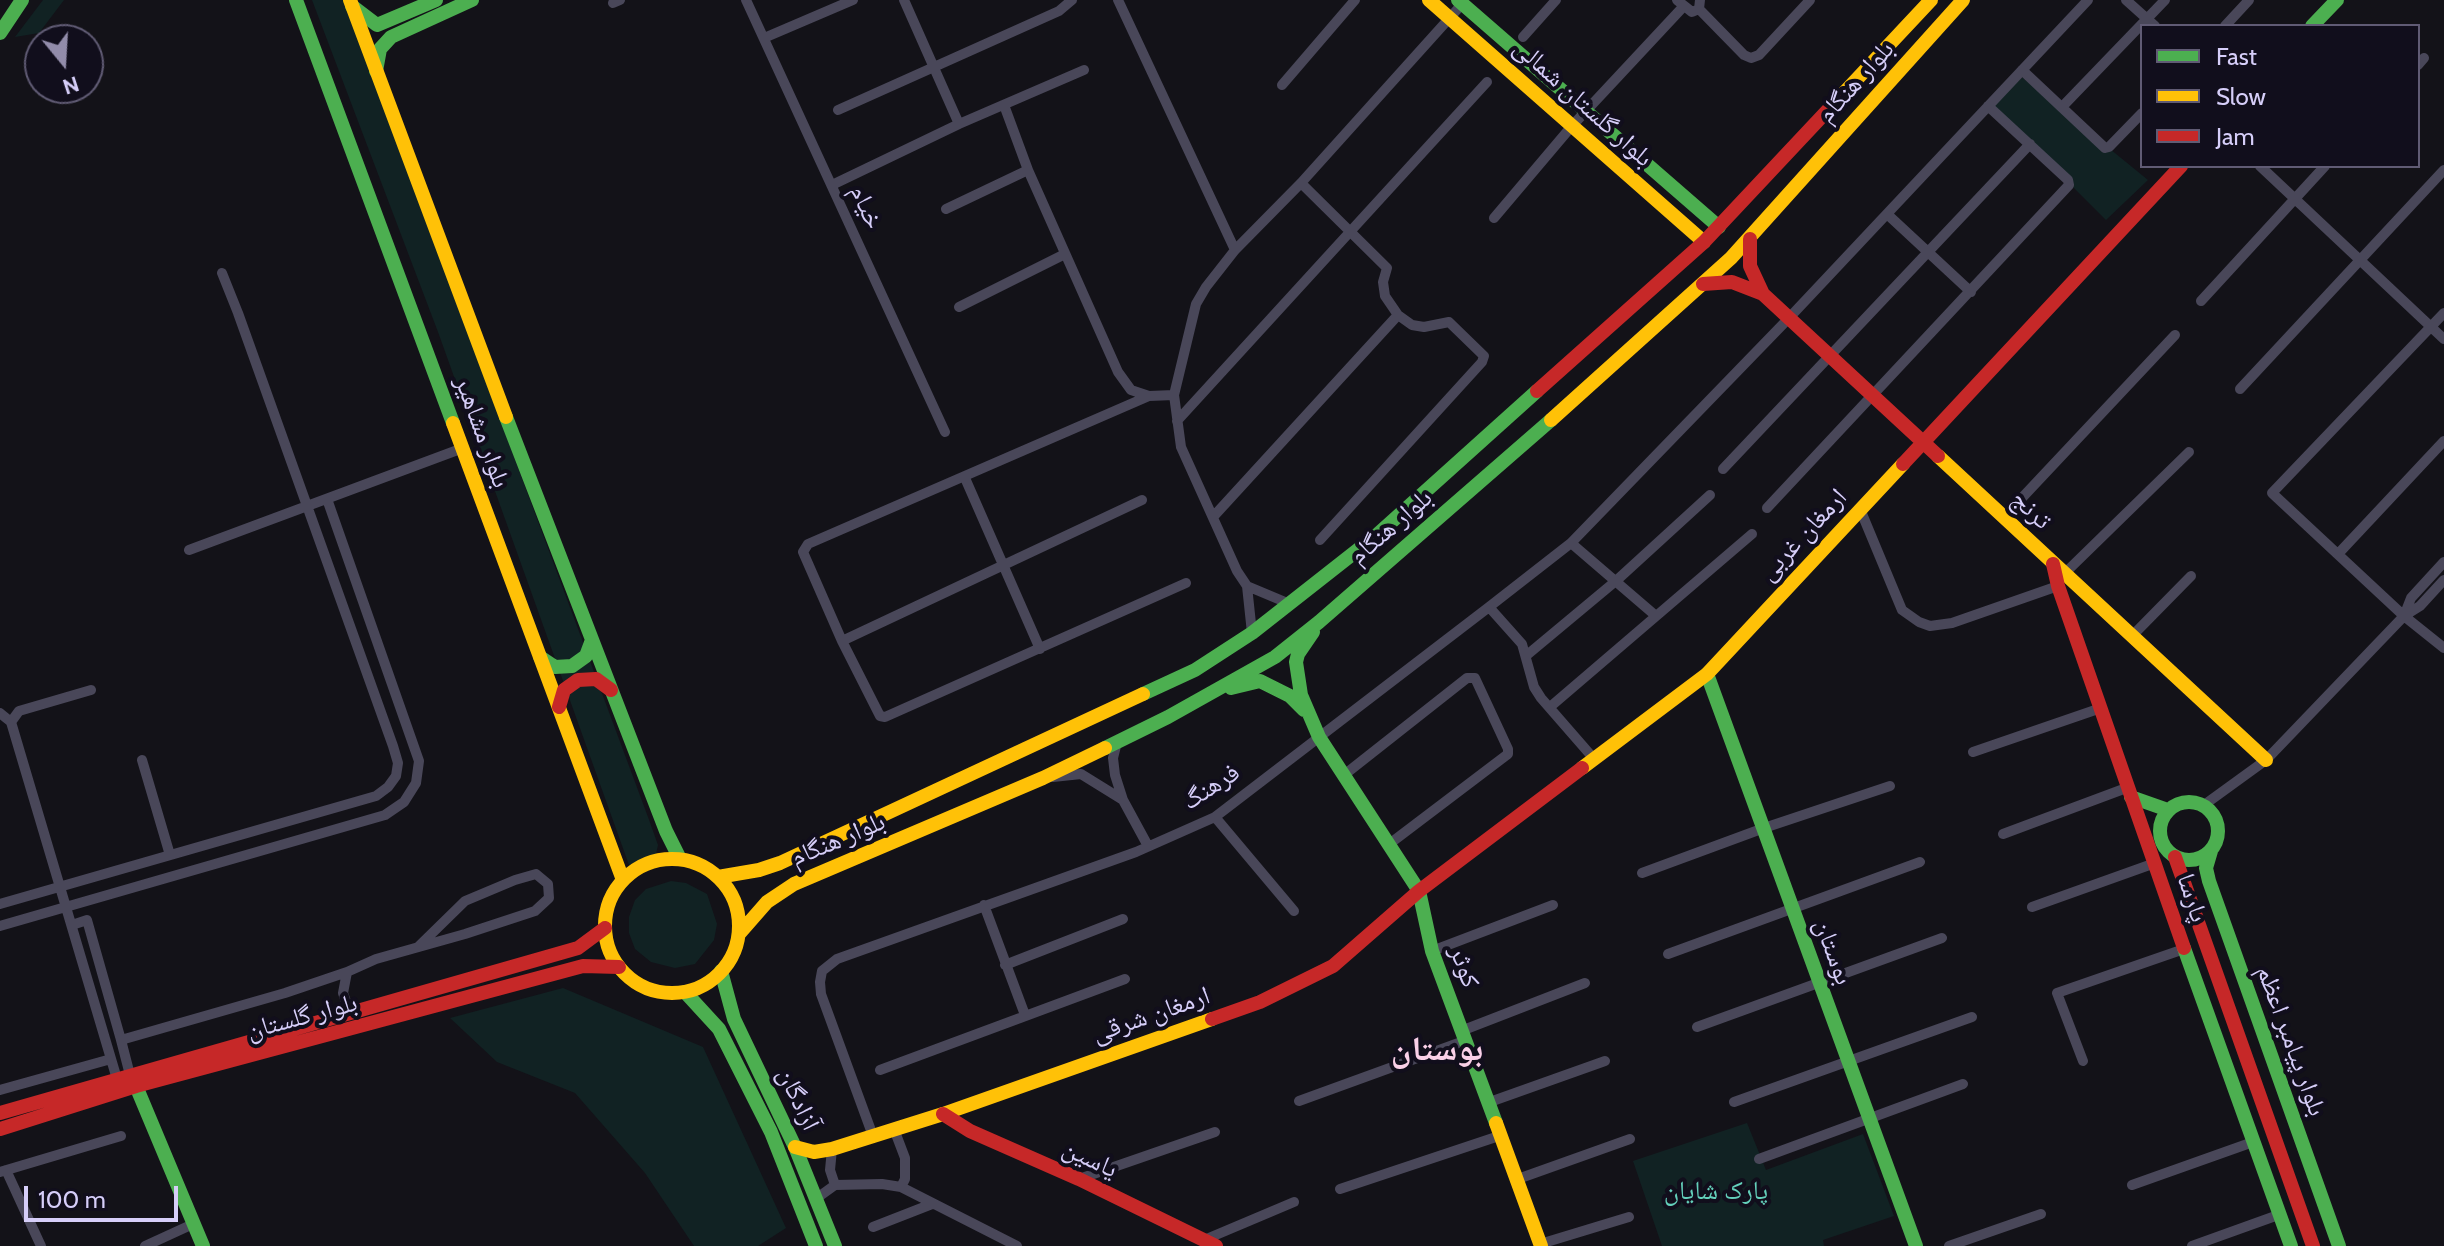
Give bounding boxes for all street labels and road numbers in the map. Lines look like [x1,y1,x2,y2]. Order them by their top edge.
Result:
street label: بلوار گلستان شمالی [1507,32,1659,174]
street label: بلوار هنگام [1811,34,1901,130]
street label: خیام [842,180,890,234]
street label: بلوار مشاهیر [447,372,517,492]
street label: بلوار هنگام [1343,482,1439,572]
street label: ارمغان غربی [1752,482,1854,588]
street label: ترنج [2004,484,2058,536]
street label: فرهنگ [1176,757,1246,817]
street label: بلوار هنگام [786,806,890,874]
street label: پارسا [2170,870,2214,926]
street label: بوستان [1807,915,1859,989]
street label: کوثر [1442,942,1486,992]
street label: بلوار پیامبر اعظم [2249,962,2333,1120]
street label: ارمغان شرقی [1088,980,1214,1050]
street label: بلوار گلستان [243,987,361,1047]
street label: آزادگان [770,1063,826,1135]
street label: یاسین [1057,1133,1123,1185]

